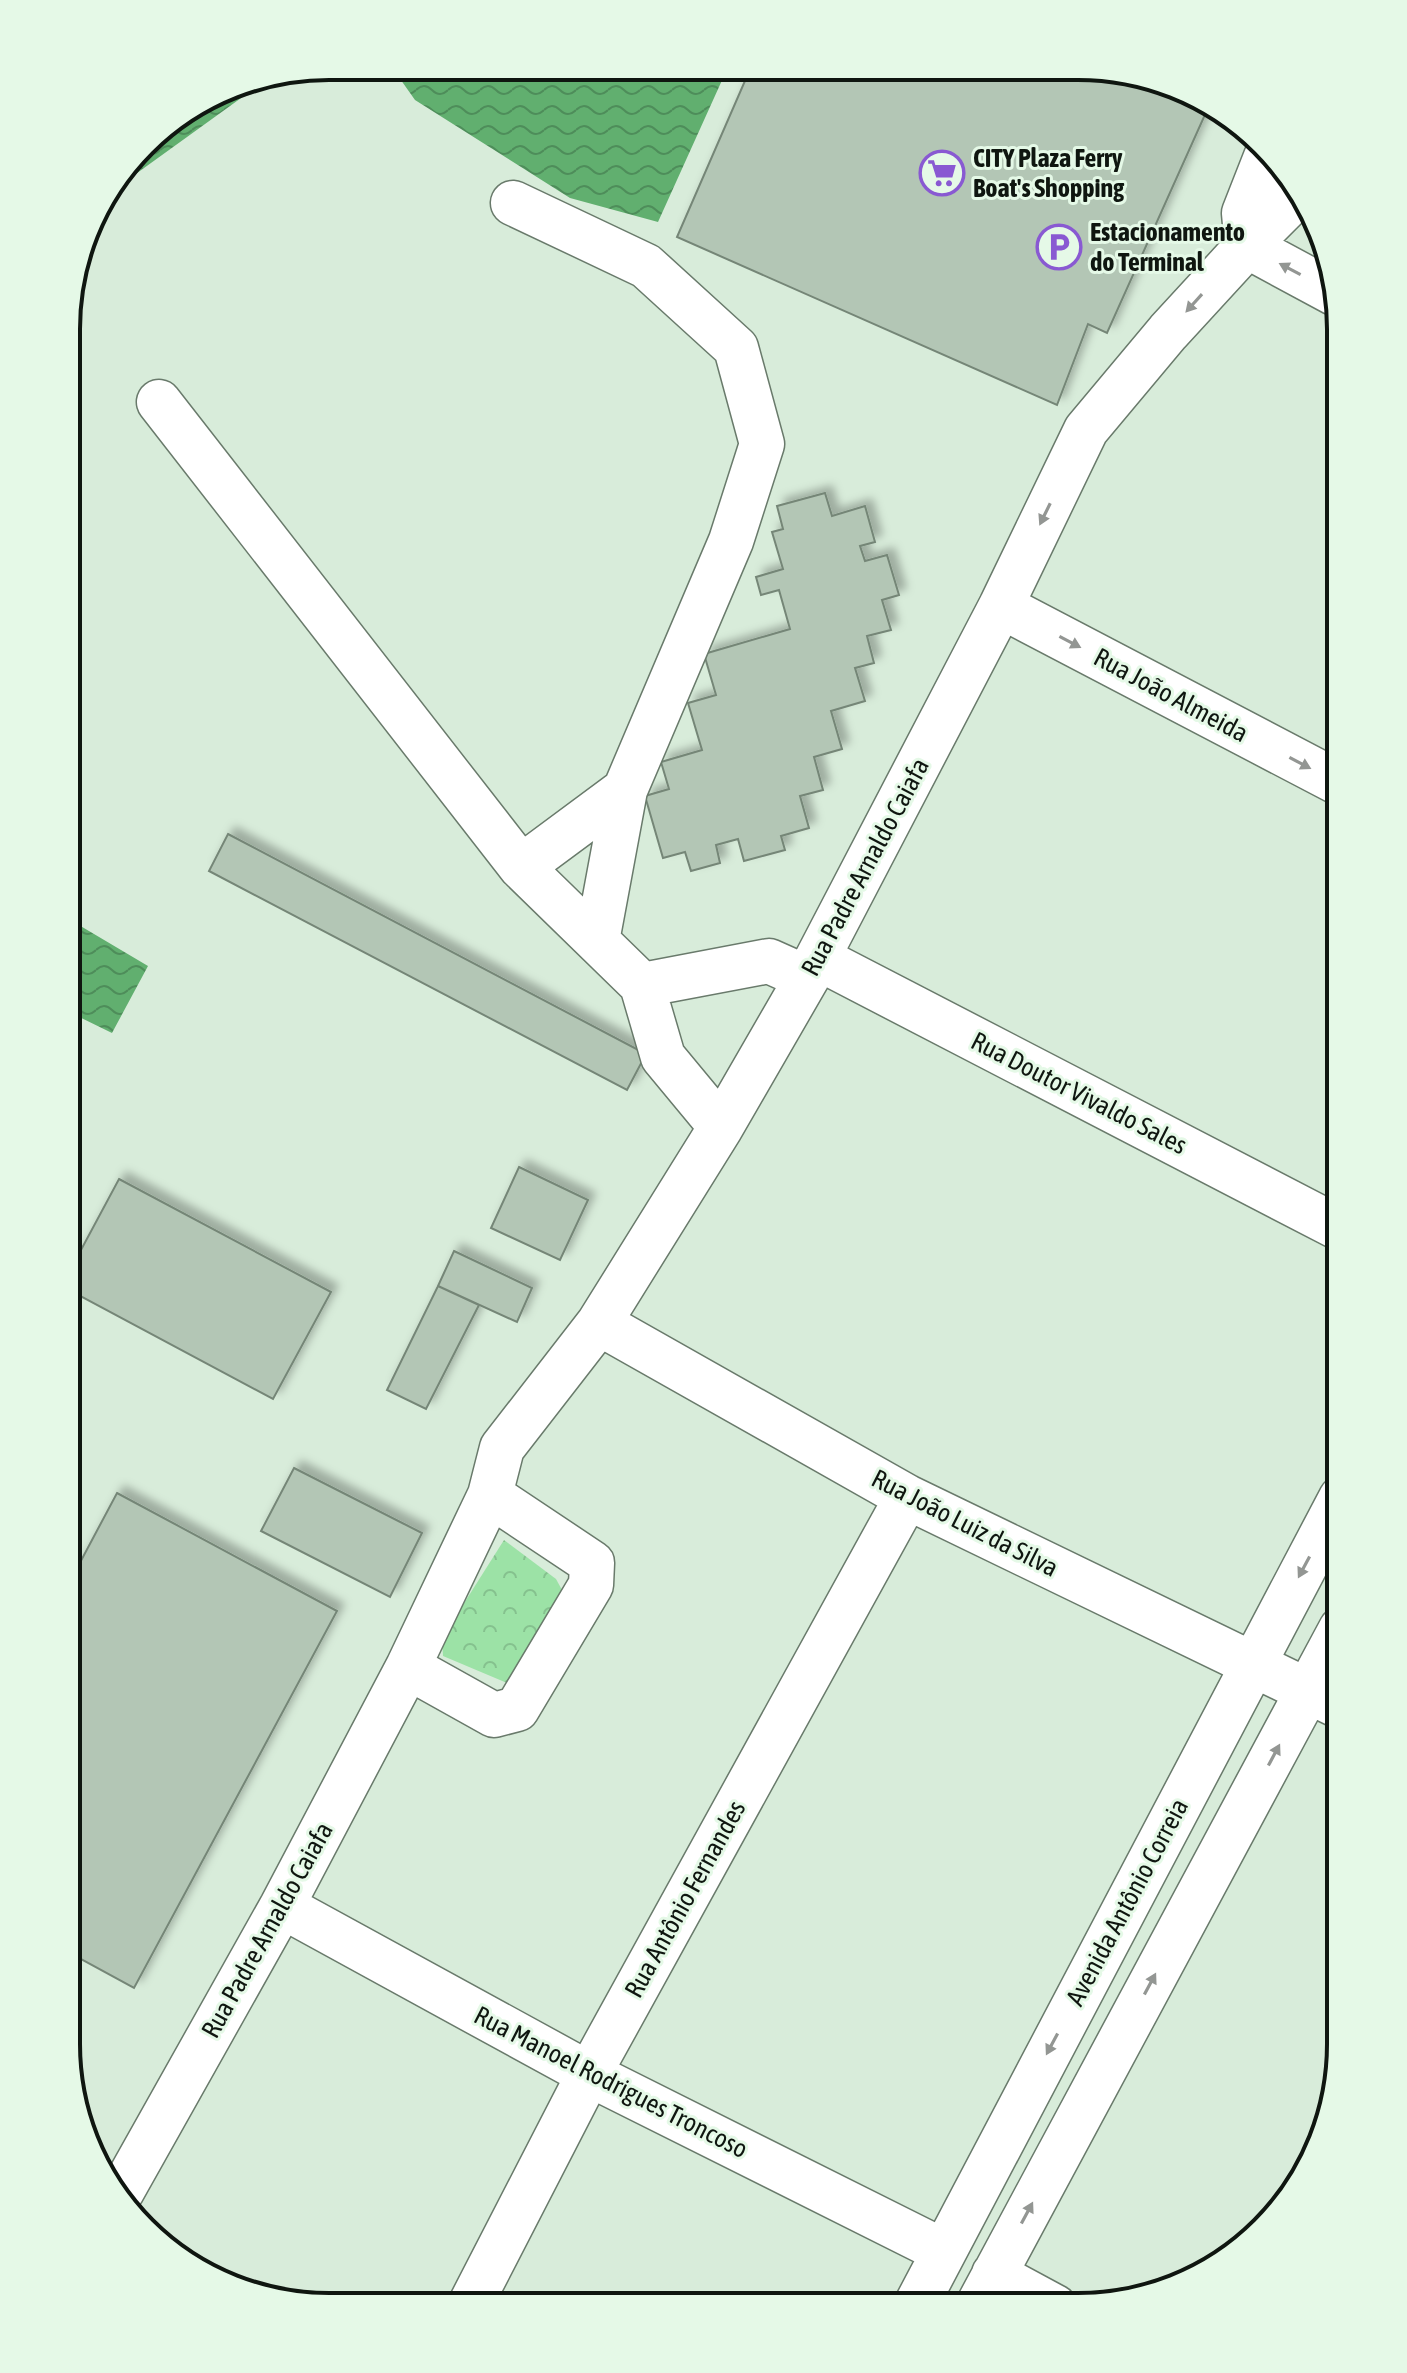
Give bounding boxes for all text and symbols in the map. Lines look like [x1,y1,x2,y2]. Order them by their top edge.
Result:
place label: CITY Plaza Ferry Boat's Shopping [973,143,1125,203]
supermarket icon: CITY Plaza Ferry Boat's Shopping [918,149,966,197]
place label: Estacionamento do Terminal [1090,217,1245,277]
parking icon: Estacionamento do Terminal [1035,223,1083,271]
one-way arrow [1279,263,1302,276]
one-way arrow [1186,293,1203,313]
one-way arrow [1038,503,1052,526]
one-way arrow [1058,636,1081,649]
street label: Rua João Almeida [1089,642,1253,748]
street label: Rua Padre Arnaldo Caiafa [795,753,935,981]
one-way arrow [1289,756,1312,769]
street label: Rua Doutor Vivaldo Sales [966,1026,1192,1160]
street label: Rua João Luiz da Silva [867,1463,1063,1583]
one-way arrow [1298,1555,1311,1578]
one-way arrow [1267,1744,1280,1767]
street label: Avenida Antônio Correia [1060,1793,1194,2011]
street label: Rua Antônio Fernandes [618,1795,752,2003]
street label: Rua Padre Arnaldo Caiafa [195,1817,339,2043]
one-way arrow [1144,1973,1157,1996]
street label: Rua Manoel Rodrigues Troncoso [469,2000,753,2164]
one-way arrow [1046,2033,1059,2056]
one-way arrow [1020,2202,1034,2224]

